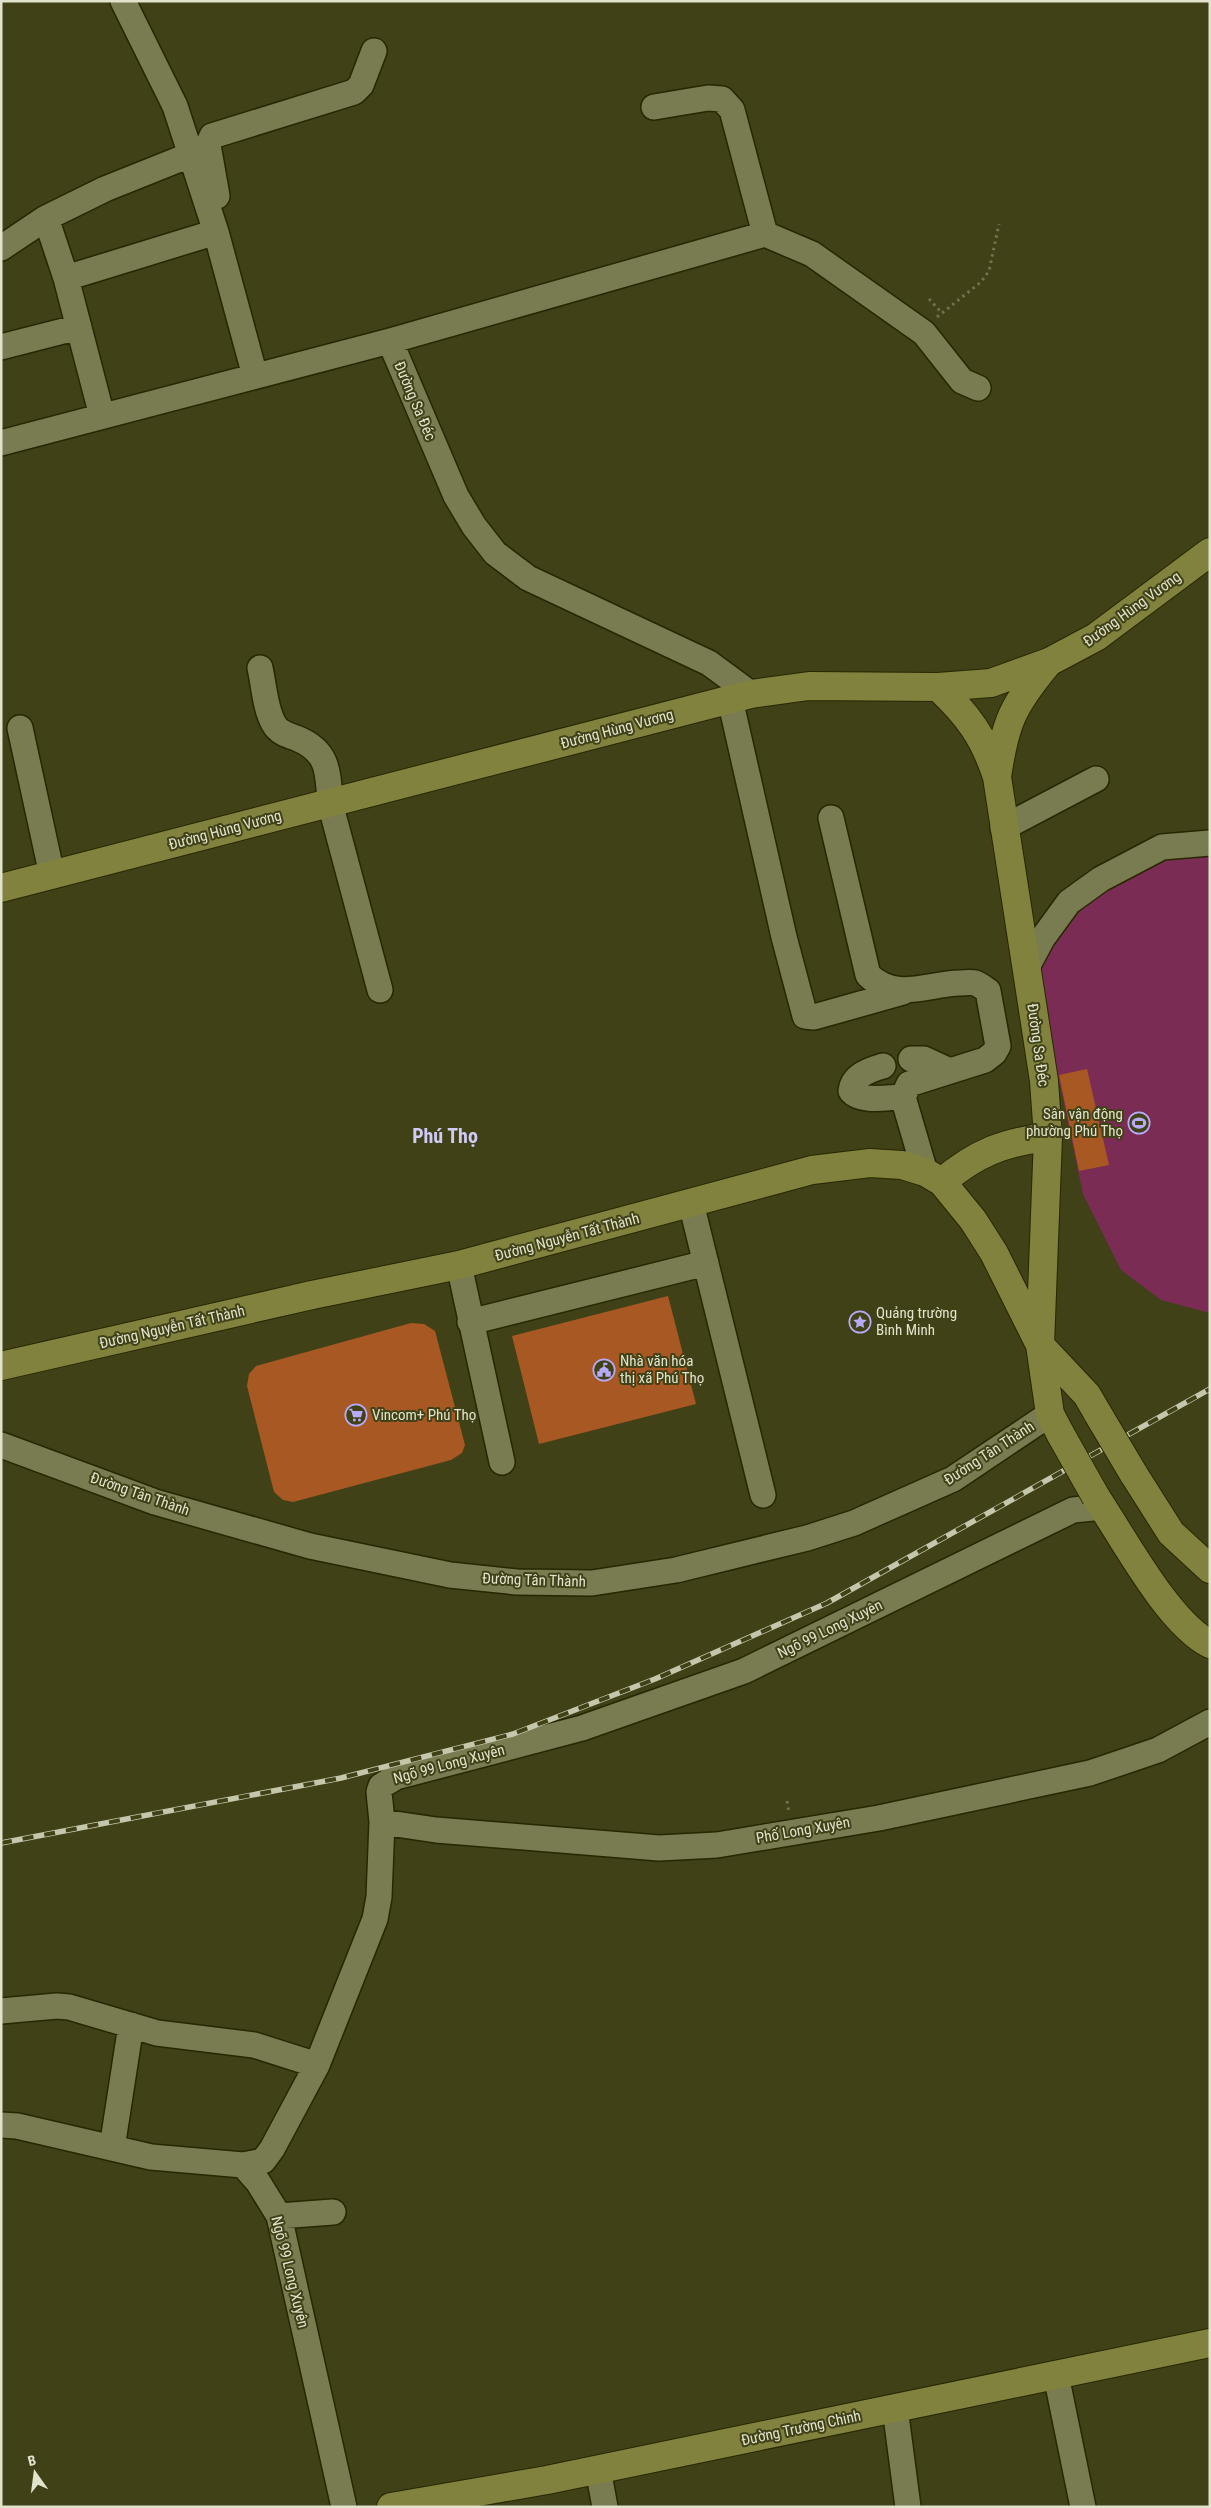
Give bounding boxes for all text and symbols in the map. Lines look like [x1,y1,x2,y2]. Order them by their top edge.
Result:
street label: Đường Sa Đéc [390,359,440,443]
street label: Đường Hùng Vương [1080,568,1184,650]
street label: Đường Hùng Vương [559,705,675,753]
street label: Đường Hùng Vương [167,806,283,854]
street label: Đường Sa Đéc [1023,1002,1053,1088]
place label: Sân vận động phường Phú Thọ [1026,1105,1123,1140]
sports icon: Sân vận động phường Phú Thọ [1127,1111,1151,1135]
district label: Phú Thọ [412,1124,478,1148]
street label: Đường Nguyễn Tất Thành [493,1209,641,1265]
street label: Đường Nguyễn Tất Thành [98,1302,246,1352]
place label: Quảng trường Bình Minh [876,1304,957,1339]
place icon: Quảng trường Bình Minh [848,1310,872,1334]
place label: Nhà văn hóa thị xã Phú Thọ [620,1352,704,1387]
public building icon: Nhà văn hóa thị xã Phú Thọ [592,1358,616,1382]
supermarket icon: Vincom+ Phú Thọ [344,1403,368,1427]
place label: Vincom+ Phú Thọ [372,1406,476,1424]
street label: Đường Tân Thành [941,1417,1037,1489]
street label: Đường Tân Thành [88,1469,192,1519]
street label: Đường Tân Thành [482,1569,586,1591]
street label: Ngõ 99 Long Xuyên [775,1596,885,1662]
street label: Ngõ 99 Long Xuyên [391,1740,507,1788]
street label: Phố Long Xuyên [755,1813,851,1847]
street label: Ngõ 99 Long Xuyên [267,2214,313,2330]
street label: Đường Trường Chinh [740,2407,862,2449]
north arrow [10,2448,60,2498]
text: B [26,2452,38,2469]

